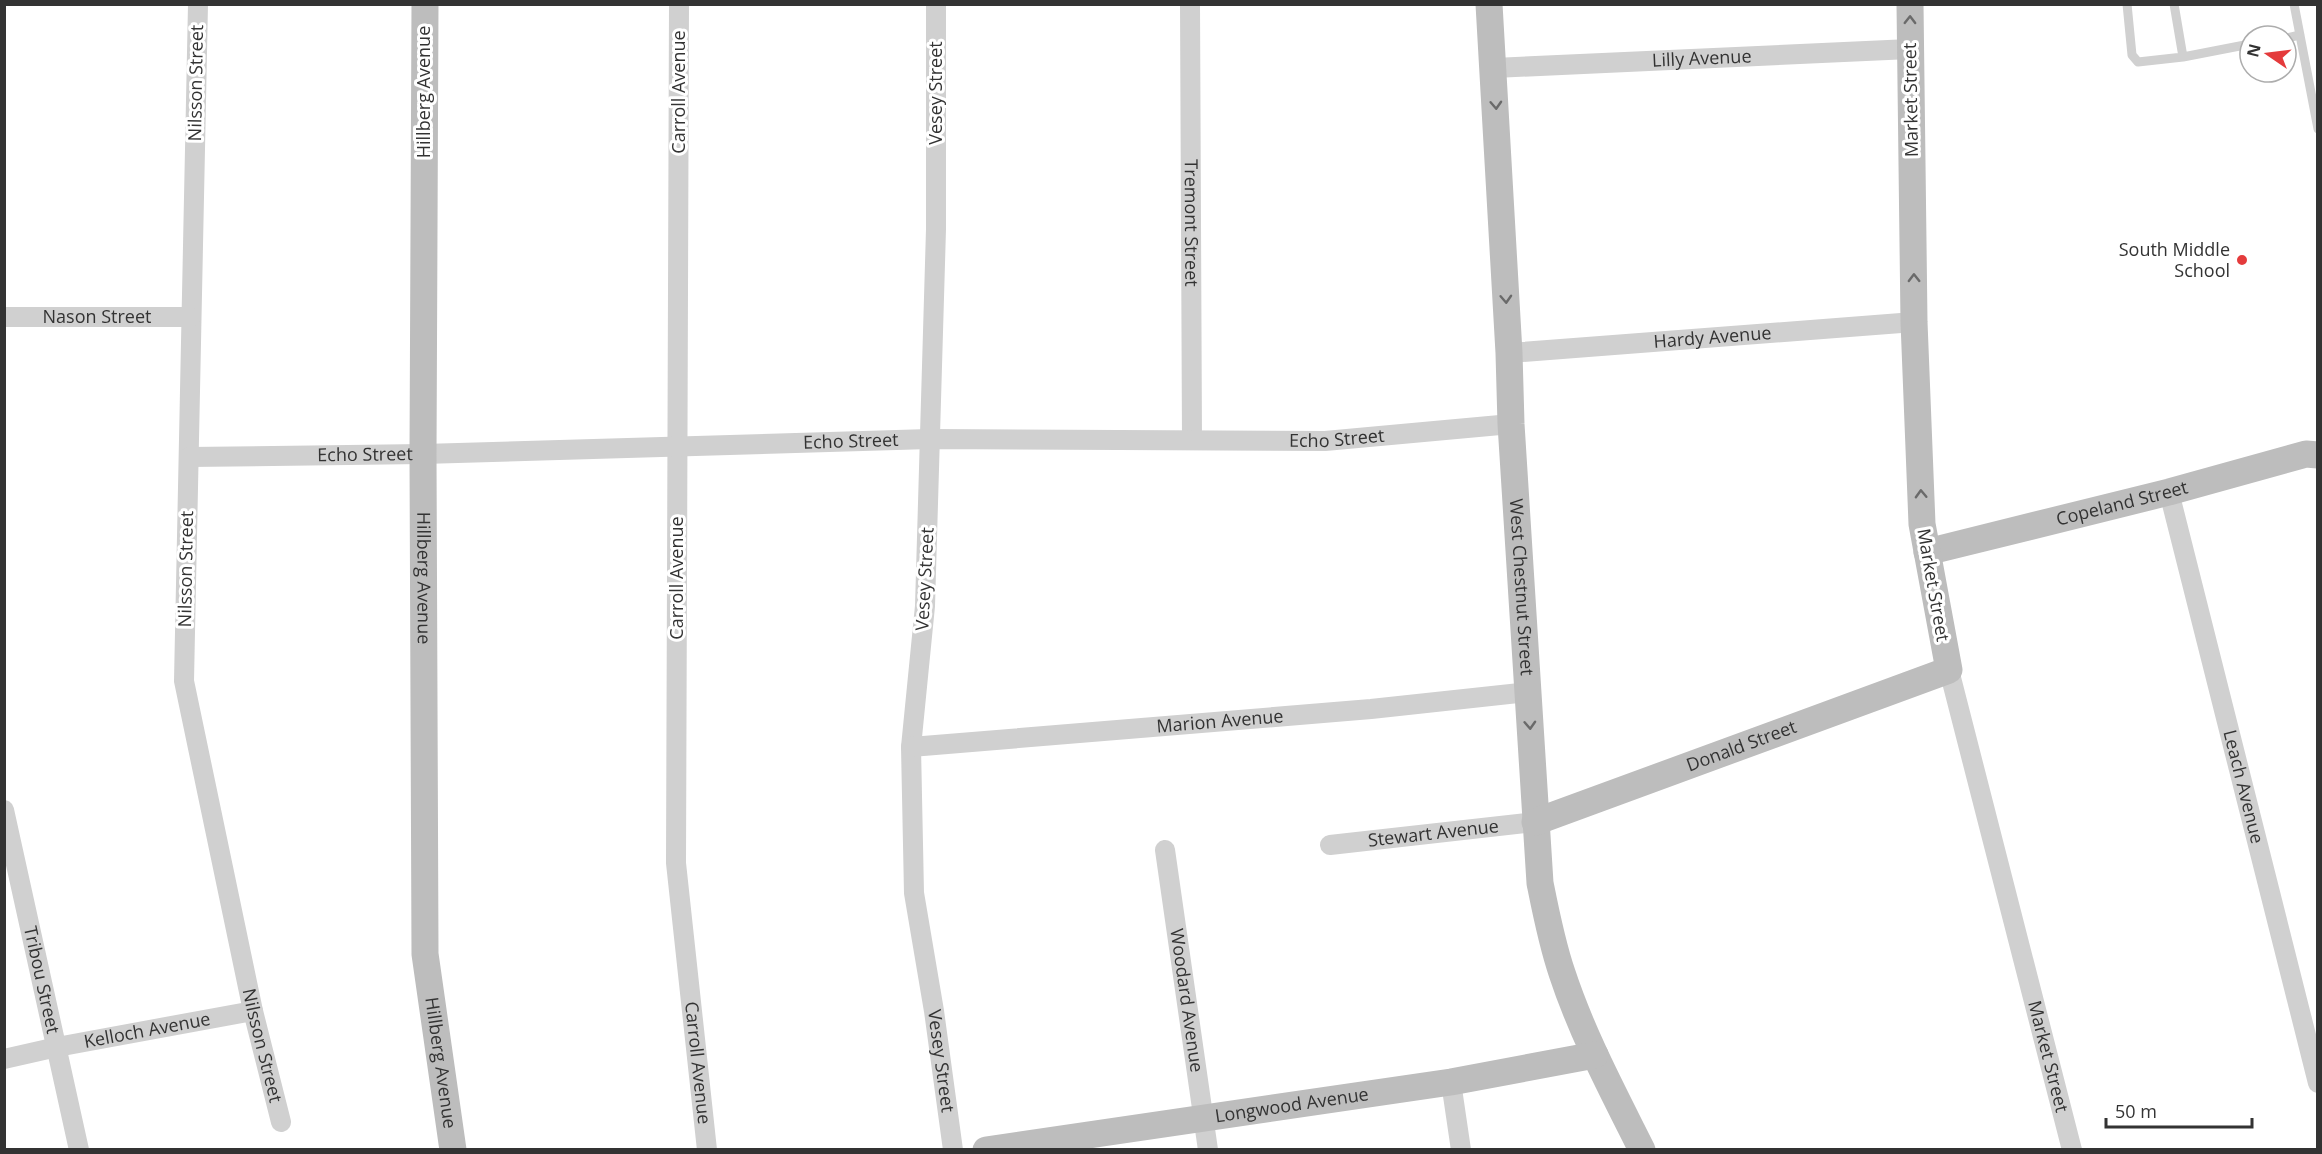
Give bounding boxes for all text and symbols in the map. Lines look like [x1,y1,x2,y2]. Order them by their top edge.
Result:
one-way arrow [1904,16,1916,25]
street label: Nilsson Street [182,24,208,141]
north arrow [2238,24,2298,84]
street label: Hillberg Avenue [411,26,435,158]
street label: Carroll Avenue [666,30,690,154]
street label: Vesey Street [923,41,947,145]
text: N [2241,41,2266,59]
street label: Lilly Avenue [1652,43,1752,72]
street label: Market Street [1897,43,1923,157]
one-way arrow [1489,100,1502,109]
street label: Tremont Street [1180,159,1204,287]
place label: South Middle School [2119,237,2230,282]
marker: South Middle School [2235,253,2249,267]
one-way arrow [1907,274,1920,283]
one-way arrow [1500,295,1513,304]
street label: Nason Street [42,304,152,328]
street label: Hardy Avenue [1653,320,1772,353]
street label: Echo Street [1289,423,1385,452]
street label: Echo Street [803,427,899,454]
street label: Echo Street [317,441,413,466]
street label: Copeland Street [2053,474,2190,531]
one-way arrow [1914,490,1927,499]
street label: West Chestnut Street [1505,498,1540,676]
street label: Nilsson Street [172,510,198,627]
street label: Hillberg Avenue [412,512,437,644]
street label: Carroll Avenue [664,516,688,640]
street label: Market Street [1912,526,1956,643]
street label: Vesey Street [909,527,939,631]
street label: Marion Avenue [1155,703,1284,738]
street label: Donald Street [1683,714,1800,776]
one-way arrow [1523,720,1536,729]
street label: Leach Avenue [2218,727,2270,846]
street label: Stewart Avenue [1367,813,1500,852]
street label: Tribou Street [19,924,66,1036]
street label: Woodard Avenue [1165,927,1210,1074]
street label: Nilsson Street [238,986,289,1105]
street label: Hillberg Avenue [420,995,463,1130]
street label: Market Street [2023,998,2075,1115]
street label: Carroll Avenue [680,1000,717,1125]
street label: Kelloch Avenue [82,1006,212,1053]
street label: Vesey Street [923,1008,961,1114]
street label: Longwood Avenue [1213,1081,1370,1127]
scale bar [2106,1091,2252,1129]
text: 50 m [2115,1099,2157,1123]

